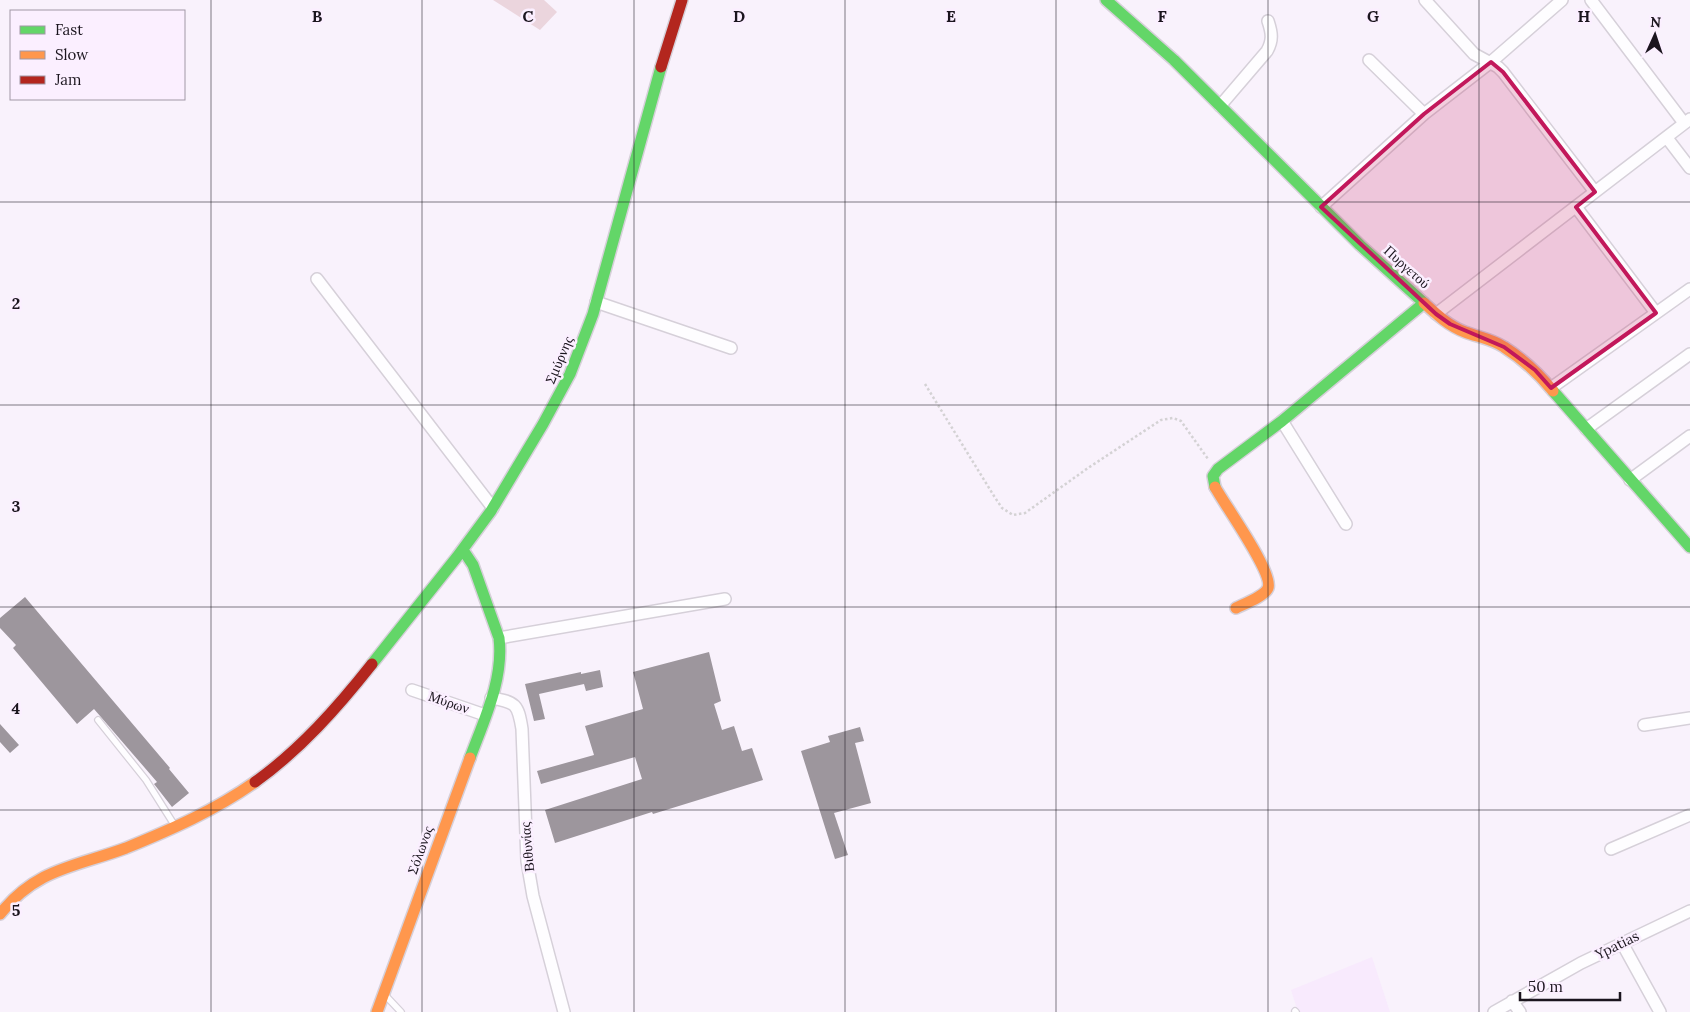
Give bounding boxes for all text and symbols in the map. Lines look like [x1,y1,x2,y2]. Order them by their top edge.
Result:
text: B [312,6,323,26]
text: C [522,6,534,26]
text: D [733,6,745,26]
text: E [946,6,956,26]
text: F [1157,6,1167,26]
text: G [1367,6,1379,26]
text: H [1578,6,1591,26]
legend [10,10,185,100]
north arrow [1630,10,1680,60]
text: N [1650,13,1662,31]
text: Fast [55,20,83,39]
text: Slow [55,45,88,64]
text: Jam [54,70,82,89]
street label: Πυργετού [1380,242,1434,292]
text: 2 [12,293,20,313]
street label: Σμύρνης [541,333,577,386]
text: 3 [12,496,21,516]
street label: Μύρων [426,687,472,717]
text: 4 [12,698,21,718]
street label: Βιθυνίας [516,821,538,873]
street label: Σόλωνος [403,823,437,877]
text: 5 [12,900,21,920]
street label: Ypatias [1591,927,1642,964]
scale bar [1520,970,1620,1002]
text: 50 m [1528,977,1563,996]

